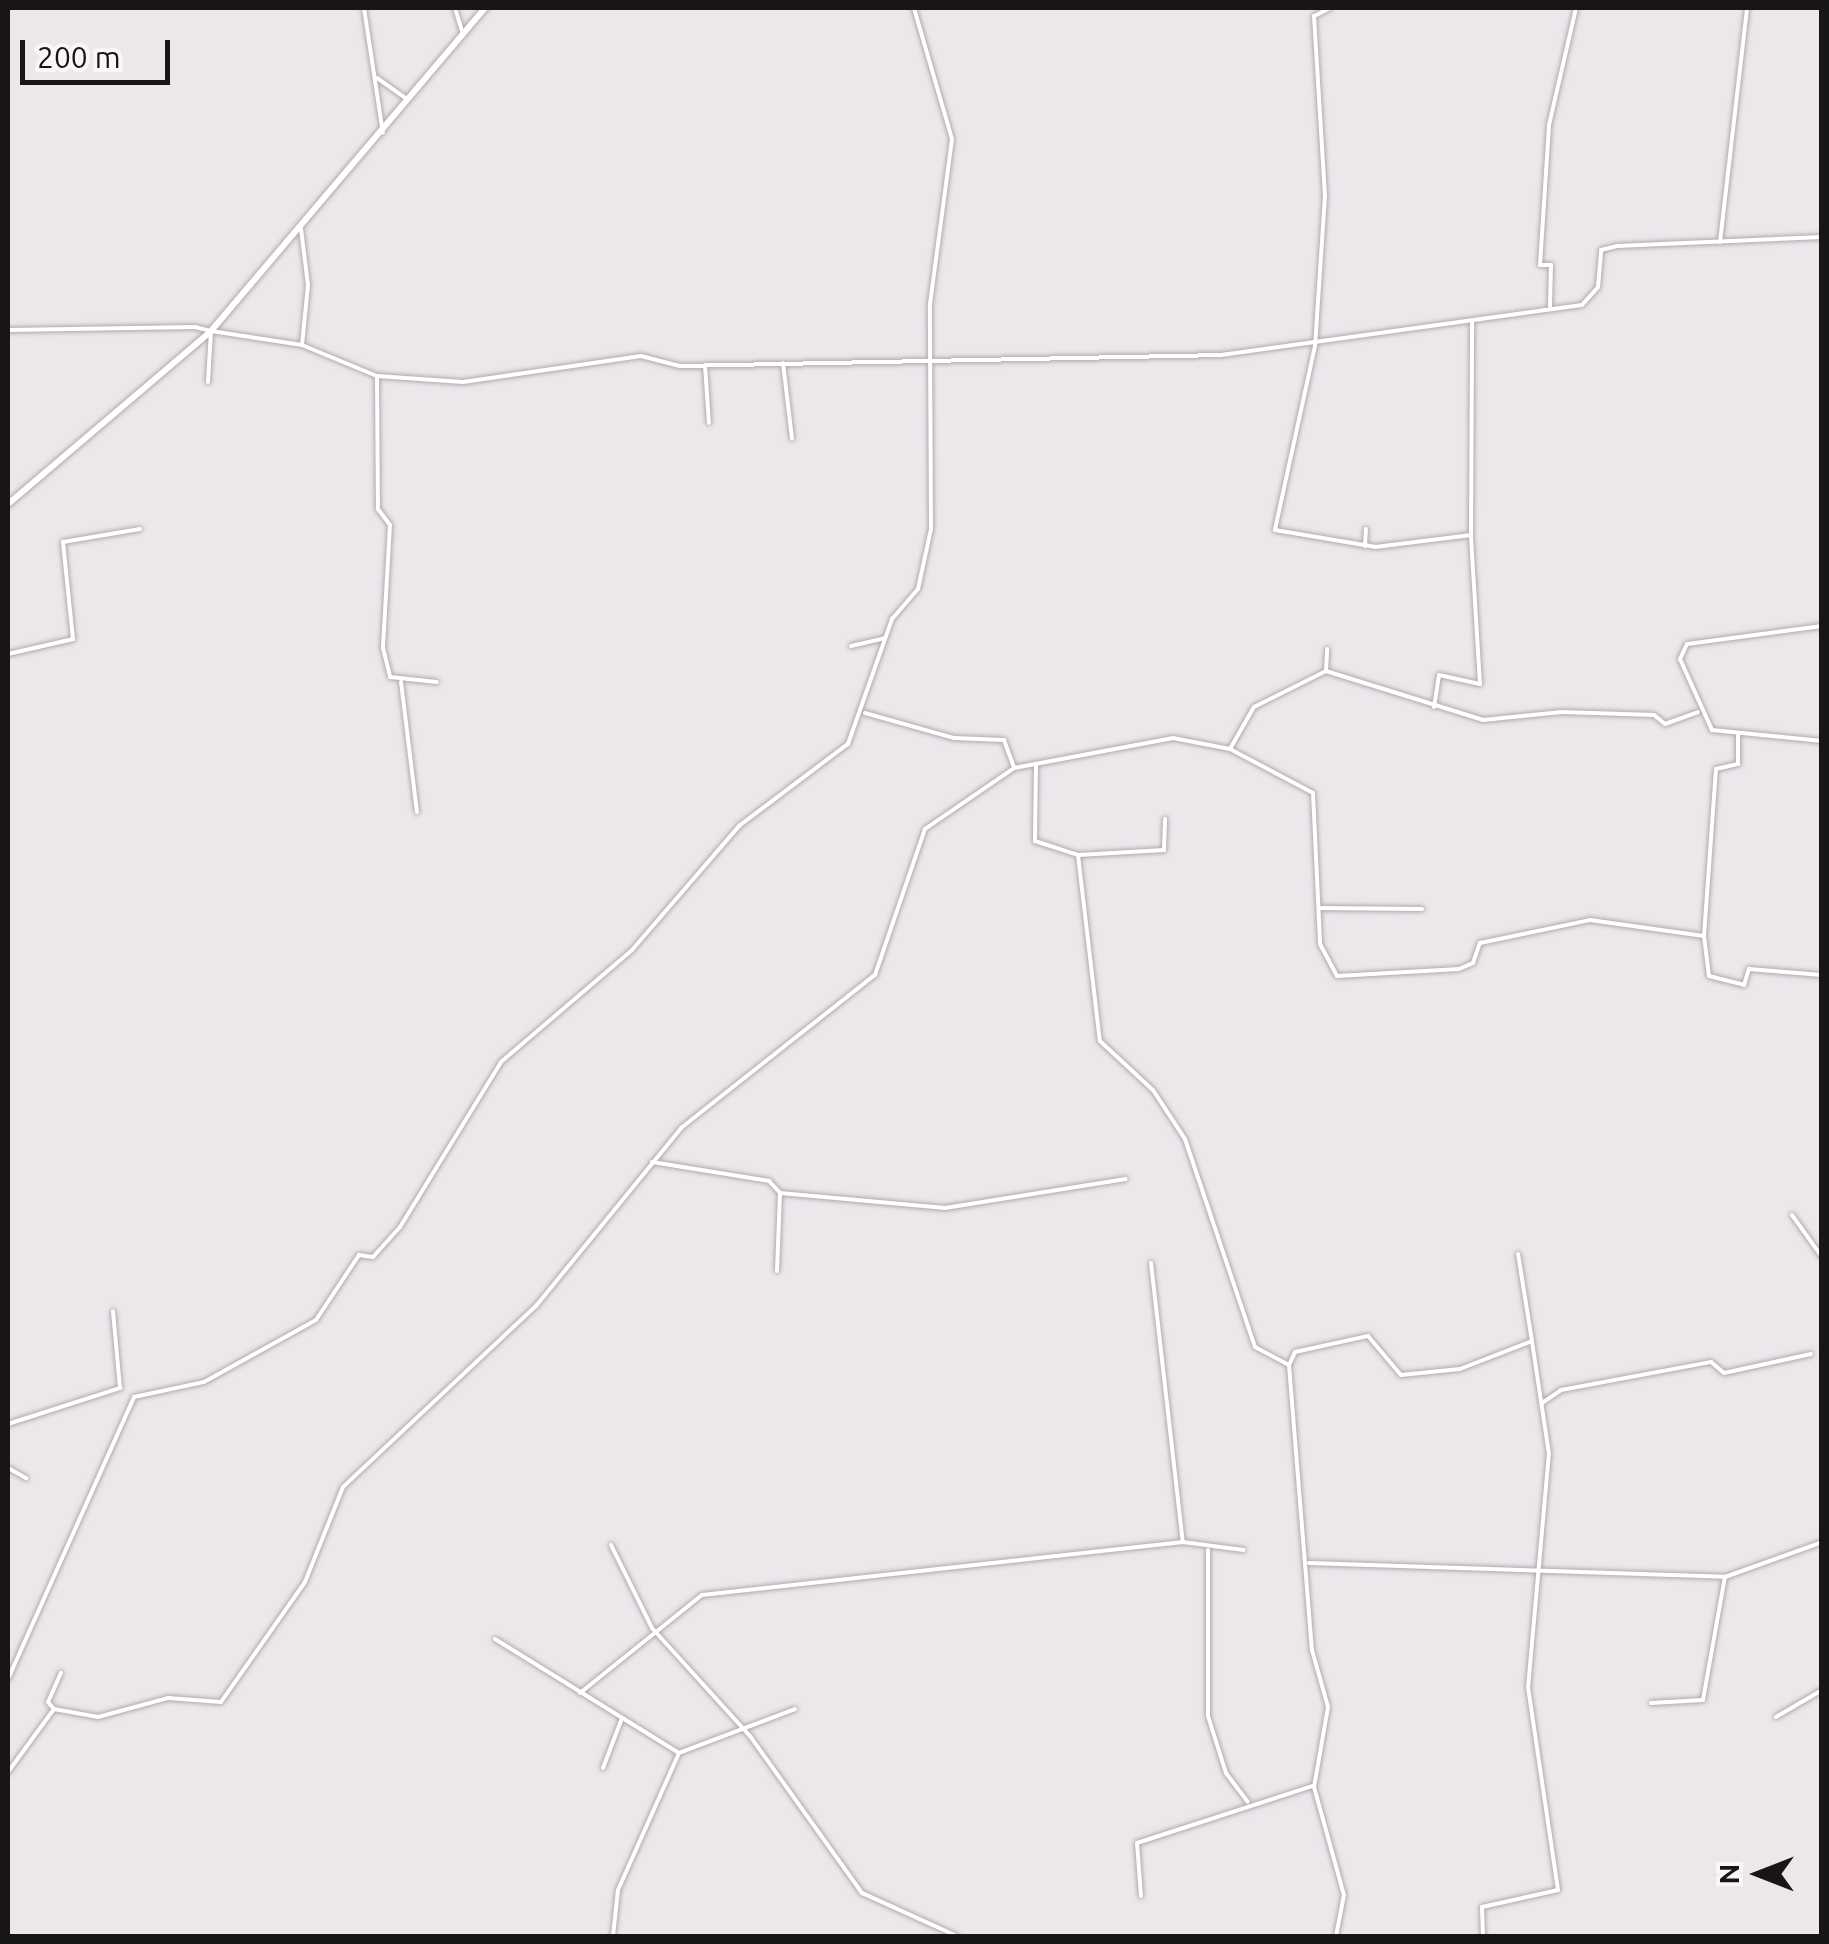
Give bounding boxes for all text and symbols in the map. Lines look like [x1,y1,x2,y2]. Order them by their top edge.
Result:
scale bar [25,20,175,82]
text: 200 m [37,40,121,74]
north arrow [1709,1824,1809,1924]
text: N [1713,1864,1744,1884]

